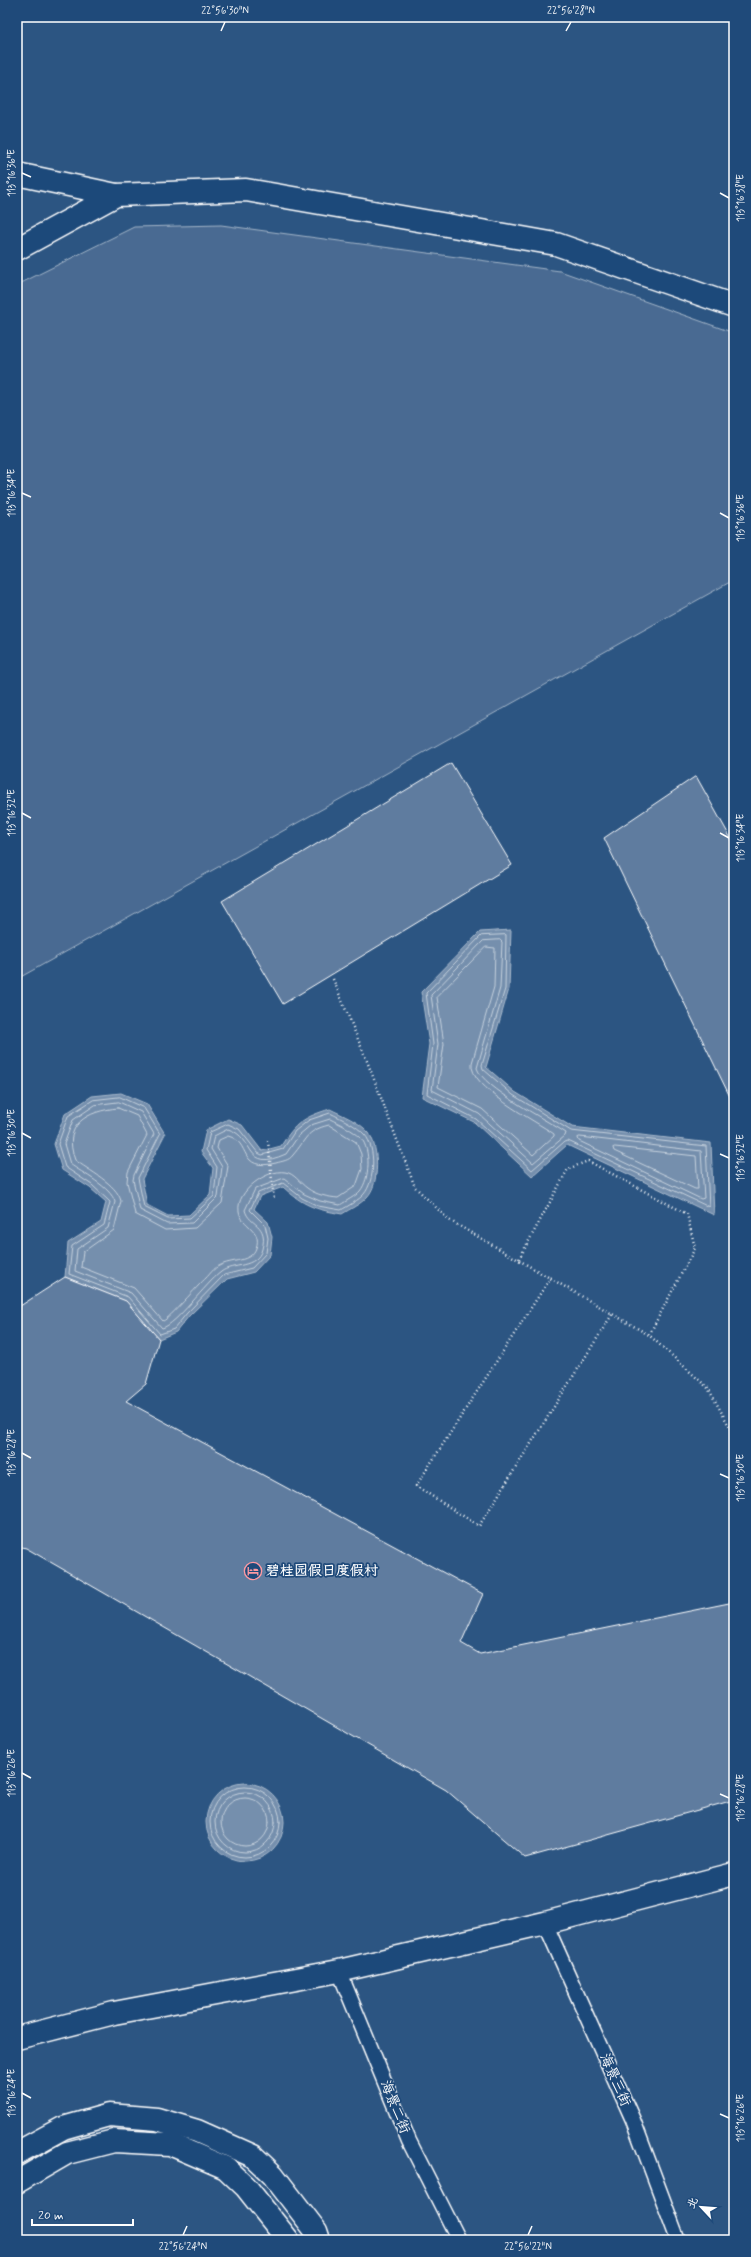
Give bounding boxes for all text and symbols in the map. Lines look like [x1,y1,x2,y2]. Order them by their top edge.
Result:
text: 22°56'30"N [201,4,249,18]
text: 22°56'28"N [547,4,595,18]
text: 113°16'36"E [5,149,19,197]
text: 113°16'38"E [734,174,748,222]
text: 113°16'34"E [5,469,19,517]
text: 113°16'36"E [734,494,748,542]
text: 113°16'32"E [5,789,19,837]
text: 113°16'34"E [734,814,748,862]
text: 113°16'30"E [5,1109,19,1157]
text: 113°16'32"E [734,1134,748,1182]
text: 113°16'28"E [5,1429,19,1477]
text: 113°16'30"E [734,1454,748,1502]
hotel icon: 碧桂园假日度假村 [243,1561,263,1581]
place label: 碧桂园假日度假村 [266,1562,378,1580]
text: 113°16'26"E [5,1749,19,1797]
text: 113°16'28"E [734,1774,748,1822]
street label: 海景三街 [595,2051,635,2109]
text: 113°16'24"E [5,2068,19,2117]
street label: 海景二街 [376,2078,414,2136]
text: 113°16'26"E [734,2094,748,2142]
north arrow [681,2187,721,2227]
text: 北 [684,2195,702,2211]
scale bar [32,2201,133,2227]
text: 20 m [38,2208,64,2224]
text: 22°56'24"N [159,2240,208,2254]
text: 22°56'22"N [504,2240,552,2254]

